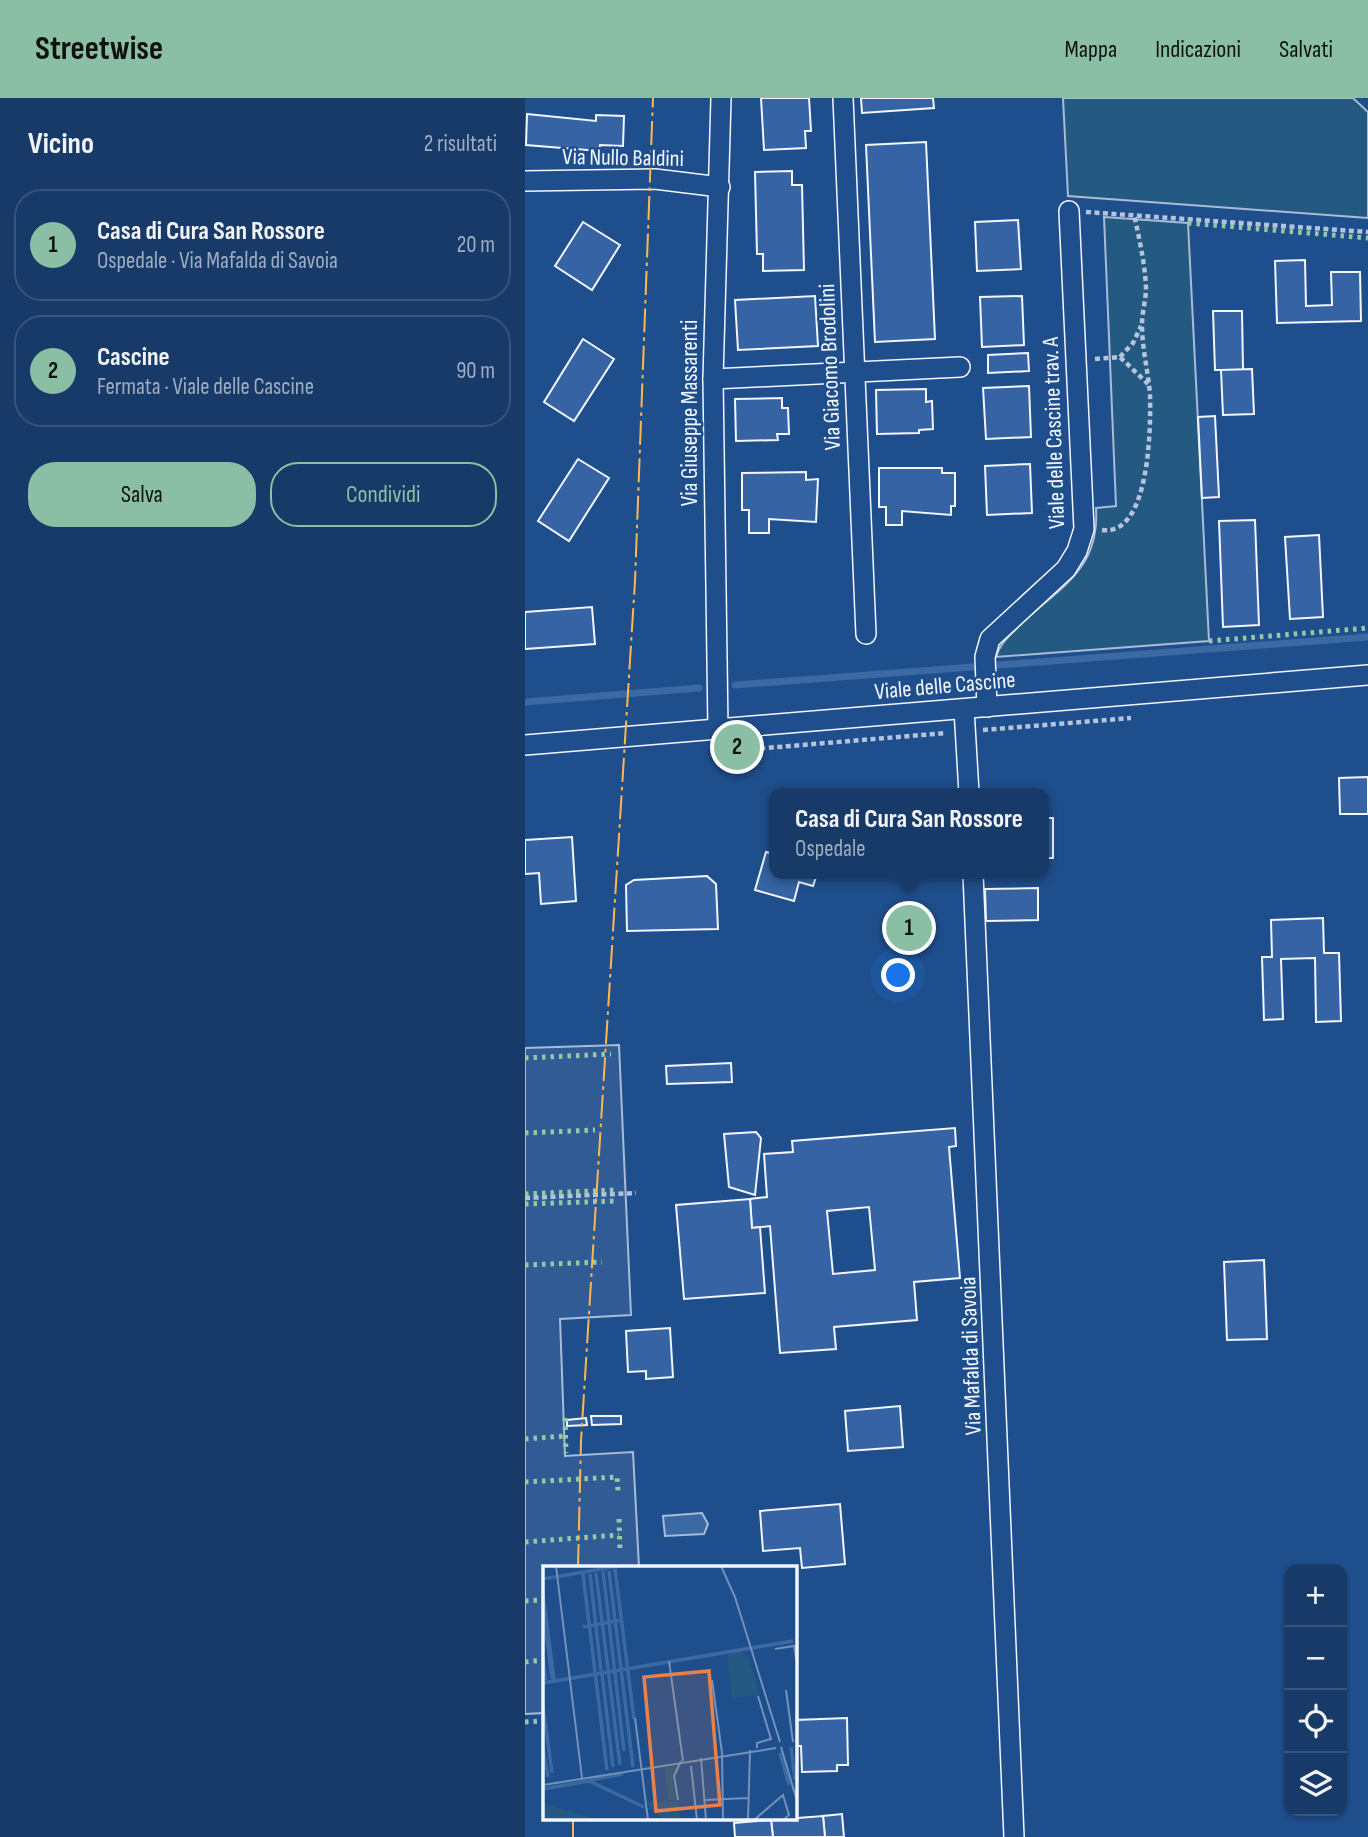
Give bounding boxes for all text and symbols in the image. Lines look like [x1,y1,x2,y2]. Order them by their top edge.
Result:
text: Streetwise [35,29,163,69]
text: Mappa [1065,35,1117,64]
text: Indicazioni [1155,35,1241,64]
text: Salvati [1279,35,1333,64]
text: Vicino [28,126,94,162]
text: 2 risultati [424,130,497,158]
street label: Via Nullo Baldini [562,143,684,173]
text: Casa di Cura San Rossore [97,216,325,247]
text: 1 [48,231,58,259]
text: 20 m [457,231,495,259]
text: Ospedale · Via Mafalda di Savoia [97,247,338,275]
street label: Via Giacomo Brodolini [813,283,847,451]
street label: Via Giuseppe Massarenti [676,320,704,506]
street label: Viale delle Cascine trav. A [1037,336,1071,530]
text: Cascine [97,342,170,373]
text: 2 [48,357,58,385]
text: 90 m [456,357,495,385]
text: Fermata · Viale delle Cascine [97,373,314,401]
button: Salva [28,462,256,527]
button: Condividi [270,462,497,527]
street label: Viale delle Cascine [873,666,1017,706]
pin: 2 [714,721,760,773]
popup [769,788,1049,879]
text: Casa di Cura San Rossore [795,804,1023,835]
text: Ospedale [795,835,865,863]
pin: 1 [886,902,932,954]
your location [881,958,915,992]
street label: Via Mafalda di Savoia [954,1276,988,1436]
map controls [1284,1564,1347,1816]
button: + [1284,1564,1347,1627]
inset map [543,1566,796,1820]
button: − [1284,1627,1347,1690]
button: locate [1284,1690,1347,1753]
button: layers [1284,1753,1347,1816]

